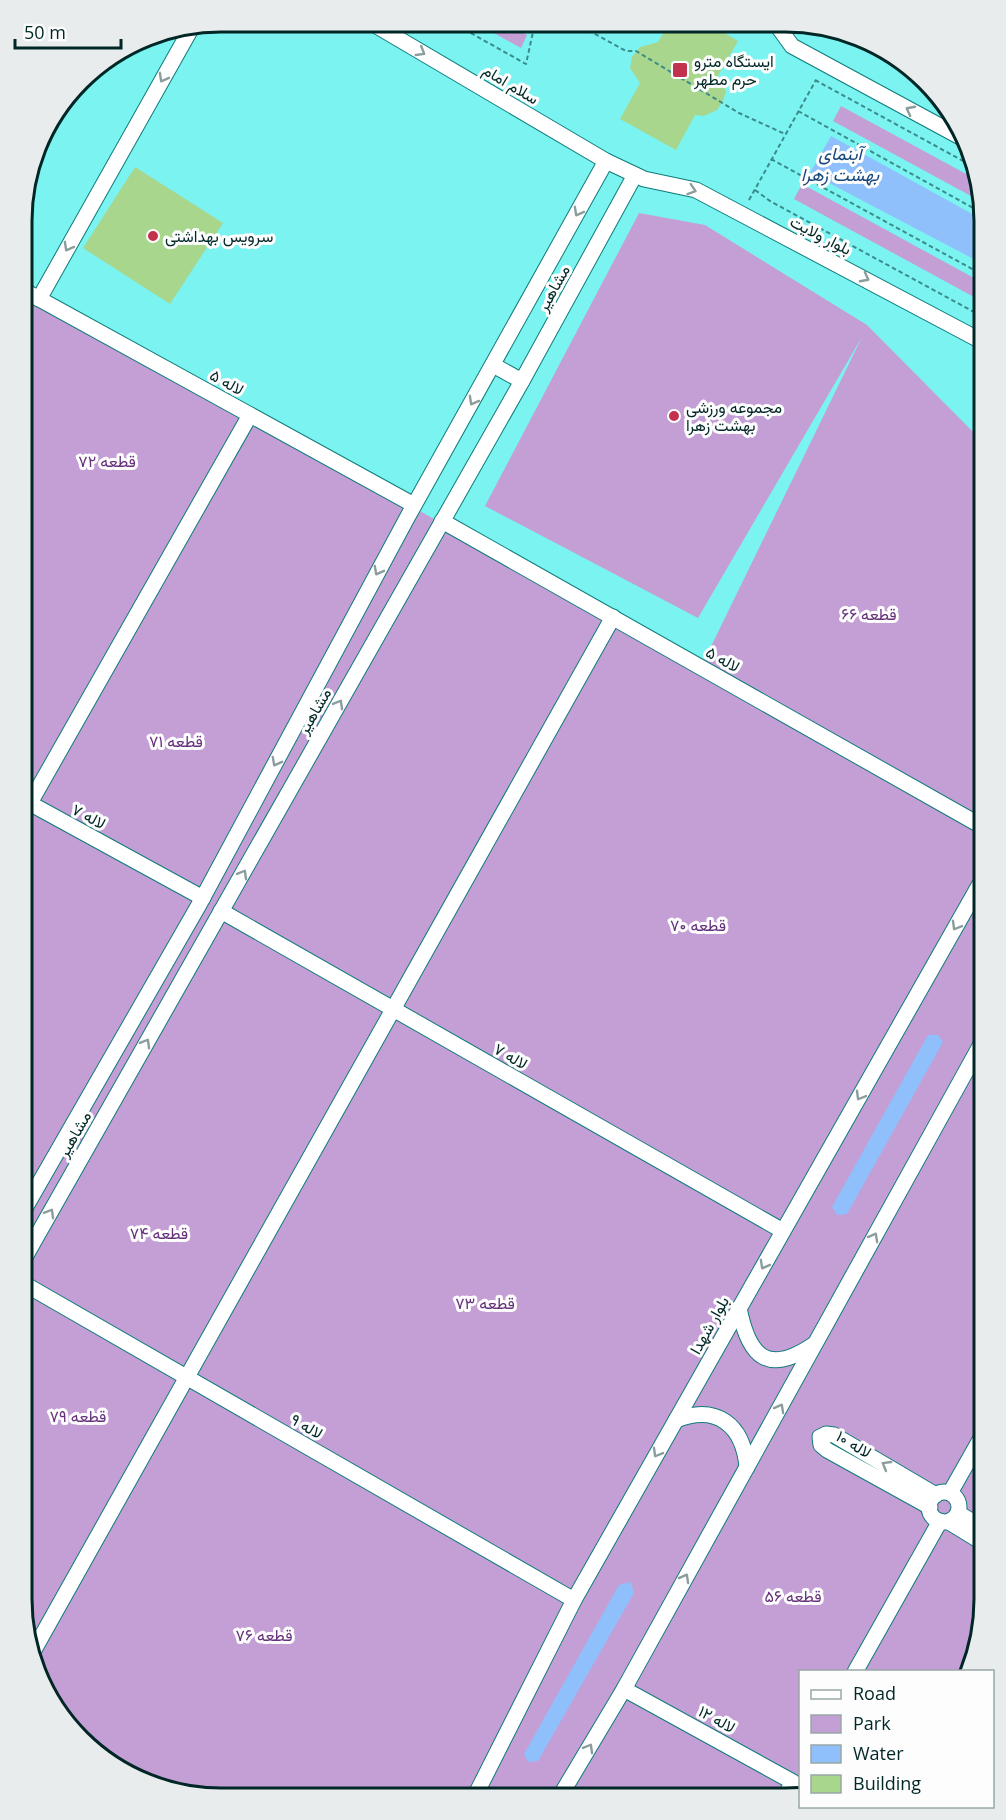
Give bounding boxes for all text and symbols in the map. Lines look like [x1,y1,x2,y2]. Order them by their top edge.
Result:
scale bar [15,12,122,50]
text: 50 m [24,20,66,44]
one-way arrow [415,44,425,56]
place label: ایستگاه مترو حرم مطهر [693,50,774,90]
street label: سلام امام [479,59,543,109]
marker: ایستگاه مترو حرم مطهر [671,61,689,79]
one-way arrow [159,71,170,82]
one-way arrow [906,106,917,118]
water label: آبنمای بهشت زهرا [801,141,880,186]
one-way arrow [686,183,697,195]
one-way arrow [574,206,585,216]
street label: بلوار ولایت [786,210,856,260]
place label: سرویس بهداشتی [165,225,273,247]
marker: سرویس بهداشتی [146,229,160,243]
one-way arrow [63,241,75,252]
street label: مشاهیر [531,261,575,316]
one-way arrow [859,271,870,282]
street label: لاله ۵ [206,364,248,400]
one-way arrow [469,395,480,405]
place label: مجموعه ورزشی بهشت زهرا [686,396,782,436]
marker: مجموعه ورزشی بهشت زهرا [667,409,681,423]
park label: قطعه ۷۲ [78,450,136,472]
one-way arrow [374,565,385,575]
park label: قطعه ۶۶ [841,603,897,625]
street label: لاله ۵ [702,641,744,677]
street label: مشاهیر [292,684,336,739]
one-way arrow [332,700,343,710]
park label: قطعه ۷۱ [149,730,203,752]
one-way arrow [272,755,283,766]
street label: لاله ۷ [68,798,110,834]
one-way arrow [235,870,247,880]
park label: قطعه ۷۰ [670,914,726,936]
one-way arrow [952,920,963,930]
street label: لاله ۷ [490,1038,532,1074]
one-way arrow [139,1039,151,1050]
one-way arrow [856,1089,867,1100]
street label: مشاهیر [52,1107,96,1162]
one-way arrow [43,1209,54,1219]
park label: قطعه ۷۴ [130,1222,188,1244]
one-way arrow [867,1233,878,1243]
one-way arrow [760,1259,771,1269]
park label: قطعه ۷۳ [455,1292,515,1314]
street label: بلوار شهدا [684,1292,734,1358]
one-way arrow [772,1403,784,1414]
park label: قطعه ۷۹ [50,1405,106,1427]
street label: لاله ۹ [287,1408,327,1444]
street label: لاله ۱۰ [832,1425,876,1463]
one-way arrow [653,1447,665,1457]
one-way arrow [882,1461,892,1472]
one-way arrow [678,1574,689,1584]
park label: قطعه ۵۶ [765,1585,821,1607]
park label: قطعه ۷۶ [236,1624,292,1646]
legend [799,1670,994,1808]
text: Road [853,1681,896,1705]
street label: لاله ۱۲ [695,1700,739,1738]
text: Park [853,1711,891,1735]
text: Water [853,1741,904,1765]
one-way arrow [582,1744,593,1754]
text: Building [853,1771,921,1795]

